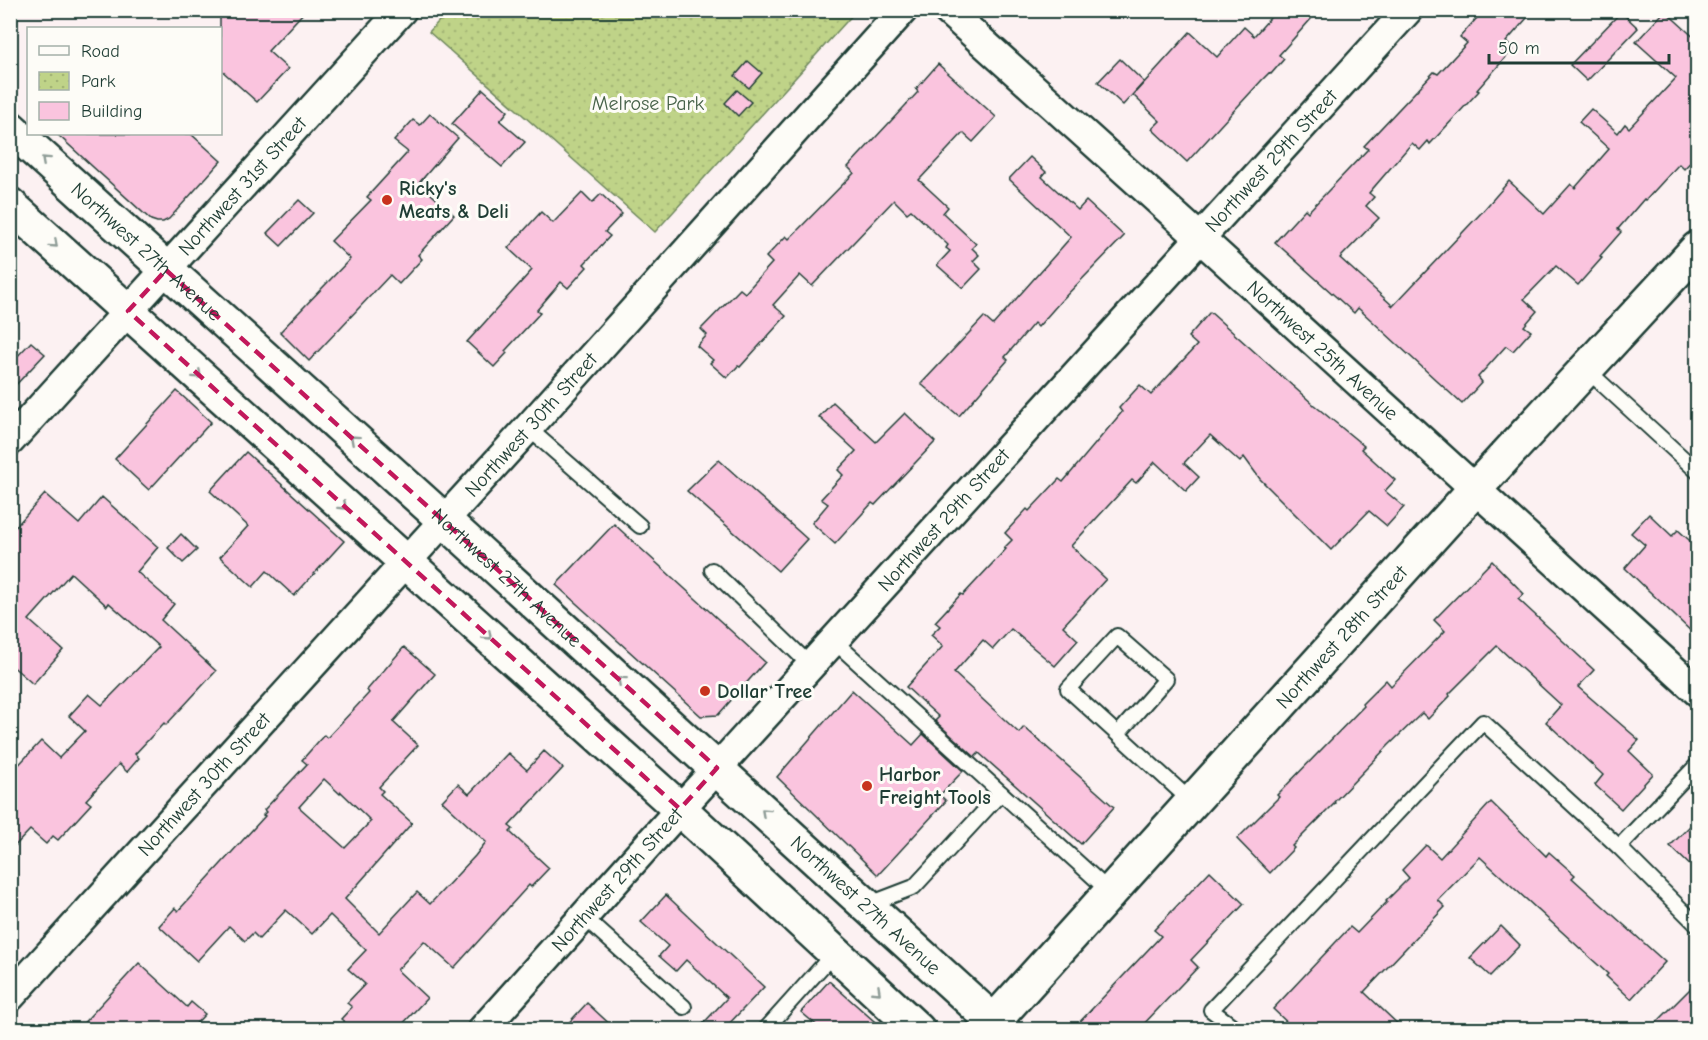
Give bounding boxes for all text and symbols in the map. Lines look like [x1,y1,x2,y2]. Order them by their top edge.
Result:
legend [27,27,222,135]
scale bar [1489,27,1669,65]
text: 50 m [1498,38,1540,59]
text: Road [81,41,120,62]
text: Park [81,71,116,92]
street label: Northwest 29th Street [1200,83,1342,237]
park label: Melrose Park [592,92,705,115]
text: Building [81,101,143,122]
street label: Northwest 31st Street [173,111,312,260]
one-way arrow [41,156,52,167]
place label: Ricky's Meats & Deli [399,177,509,223]
street label: Northwest 27th Avenue [67,178,226,325]
marker: Ricky's Meats & Deli [380,193,394,207]
one-way arrow [47,237,58,248]
street label: Northwest 25th Avenue [1243,276,1403,425]
street label: Northwest 30th Street [460,347,603,501]
one-way arrow [192,368,202,379]
one-way arrow [350,435,361,446]
street label: Northwest 29th Street [873,443,1015,596]
one-way arrow [336,499,347,510]
street label: Northwest 27th Avenue [427,503,587,651]
street label: Northwest 28th Street [1271,560,1413,713]
one-way arrow [481,629,492,640]
one-way arrow [617,676,627,687]
place label: Dollar Tree [717,680,812,703]
marker: Dollar Tree [698,684,712,698]
street label: Northwest 30th Street [133,707,276,861]
place label: Harbor Freight Tools [879,763,991,809]
marker: Harbor Freight Tools [860,779,874,793]
street label: Northwest 29th Street [547,802,688,956]
one-way arrow [761,808,772,819]
street label: Northwest 27th Avenue [786,831,946,979]
one-way arrow [870,984,880,995]

